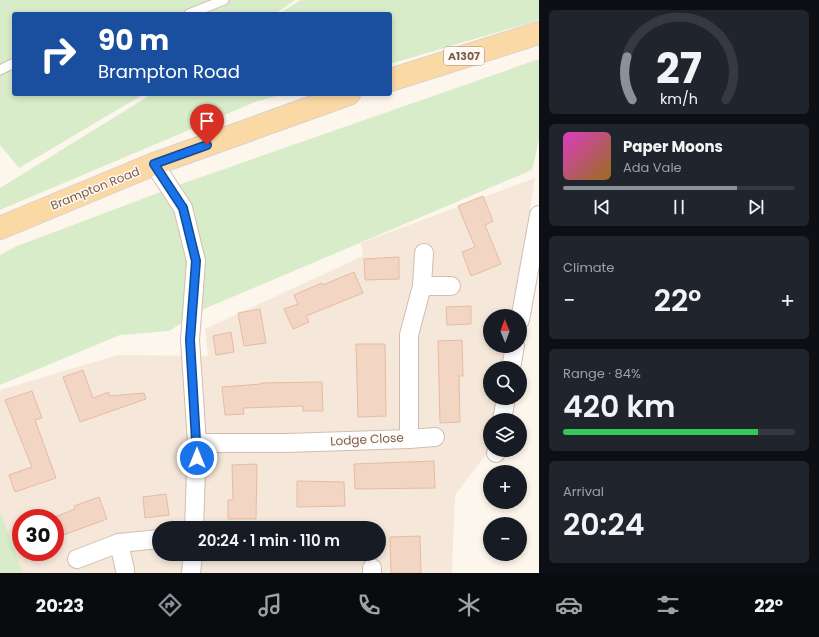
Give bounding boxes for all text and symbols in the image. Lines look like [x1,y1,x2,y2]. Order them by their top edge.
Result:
text: 90 m [98,21,169,60]
icon: right [32,28,84,80]
text: 27 [656,39,702,98]
road number: A1307 [444,47,484,65]
text: Brampton Road [98,59,240,84]
text: km/h [660,89,698,109]
pin [190,104,224,145]
icon: arrive [196,110,218,132]
text: Paper Moons [623,136,723,157]
text: Ada Vale [623,158,682,177]
street label: Brampton Road [48,162,142,214]
icon: previous [591,196,613,218]
icon: pause [668,196,690,218]
icon: next [745,196,767,218]
text: Climate [563,258,614,277]
text: 22° [654,279,701,322]
text: − [563,285,575,316]
text: + [780,285,795,316]
north arrow [483,309,527,353]
map controls [483,309,527,561]
button: search [483,361,527,405]
text: Range · 84% [563,364,641,383]
text: 420 km [563,385,676,428]
button: layers [483,413,527,457]
street label: Lodge Close [330,429,404,449]
position arrow [176,437,218,479]
button: + [483,465,527,509]
text: Arrival [563,482,604,501]
text: 20:24 [563,503,645,546]
speed limit sign: 30 [12,509,64,561]
button: − [483,517,527,561]
text: 20:24 · 1 min · 110 m [198,530,340,551]
icon: directions [156,591,184,619]
icon: music [256,591,284,619]
icon: phone [355,591,383,619]
icon: climate [455,591,483,619]
icon: car [555,591,583,619]
icon: filters [654,591,682,619]
text: 20:23 [36,593,84,618]
text: 22° [754,593,783,618]

